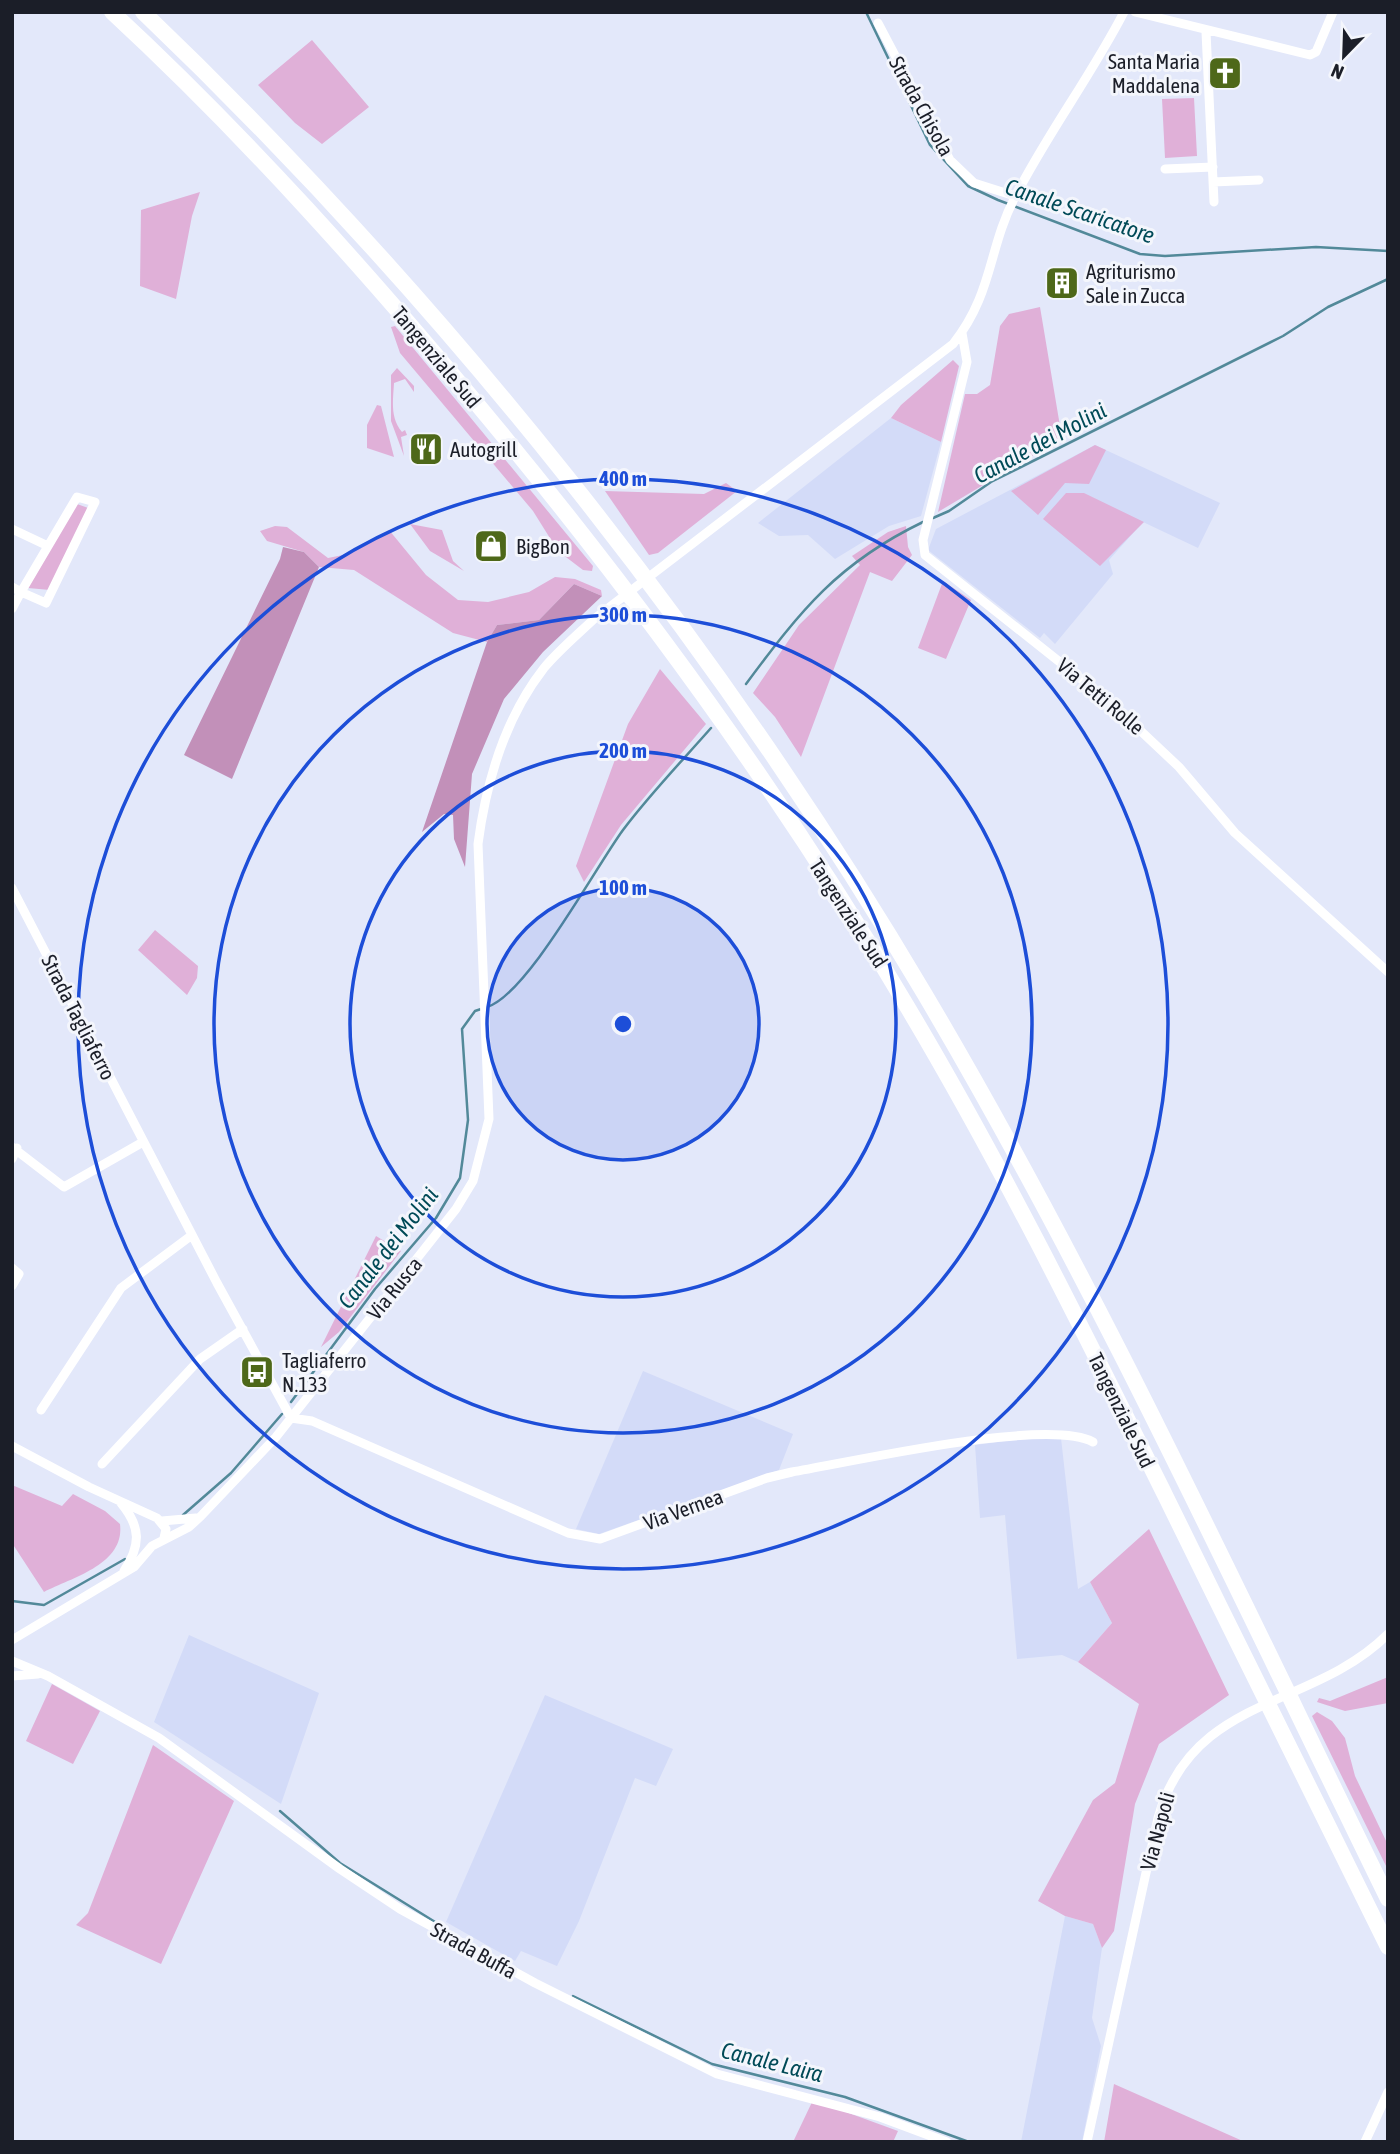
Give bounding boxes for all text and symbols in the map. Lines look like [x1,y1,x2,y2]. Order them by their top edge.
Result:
north arrow [1309,21,1379,91]
place label: Santa Maria Maddalena [1108,49,1200,97]
street label: Strada Chisola [885,52,959,160]
church icon: Santa Maria Maddalena [1206,54,1244,92]
text: N [1328,59,1347,84]
water label: Canale Scaricatore [1002,173,1158,249]
place label: Agriturismo Sale in Zucca [1086,259,1185,307]
building icon: Agriturismo Sale in Zucca [1043,264,1081,302]
street label: Tangenziale Sud [388,301,486,413]
water label: Canale dei Molini [969,397,1111,489]
restaurant icon: Autogrill [407,430,445,468]
place label: Autogrill [450,437,518,461]
text: 400 m [598,466,647,490]
shop icon: BigBon [472,527,510,565]
place label: BigBon [516,534,570,558]
text: 300 m [599,602,647,626]
street label: Via Tetti Rolle [1053,653,1149,739]
text: 200 m [599,738,647,762]
street label: Tangenziale Sud [805,854,893,972]
text: 100 m [599,875,647,899]
street label: Strada Tagliaferro [37,950,121,1084]
centre of rings [611,1012,635,1036]
water label: Canale dei Molini [333,1182,443,1314]
street label: Via Rusca [362,1252,426,1324]
place label: Tagliaferro N.133 [282,1348,366,1396]
street label: Tangenziale Sud [1084,1349,1160,1471]
bus stop icon: Tagliaferro N.133 [238,1353,276,1391]
street label: Via Vernea [640,1484,726,1534]
street label: Via Napoli [1135,1789,1179,1873]
street label: Strada Buffa [427,1917,521,1983]
water label: Canale Laira [718,2037,826,2087]

